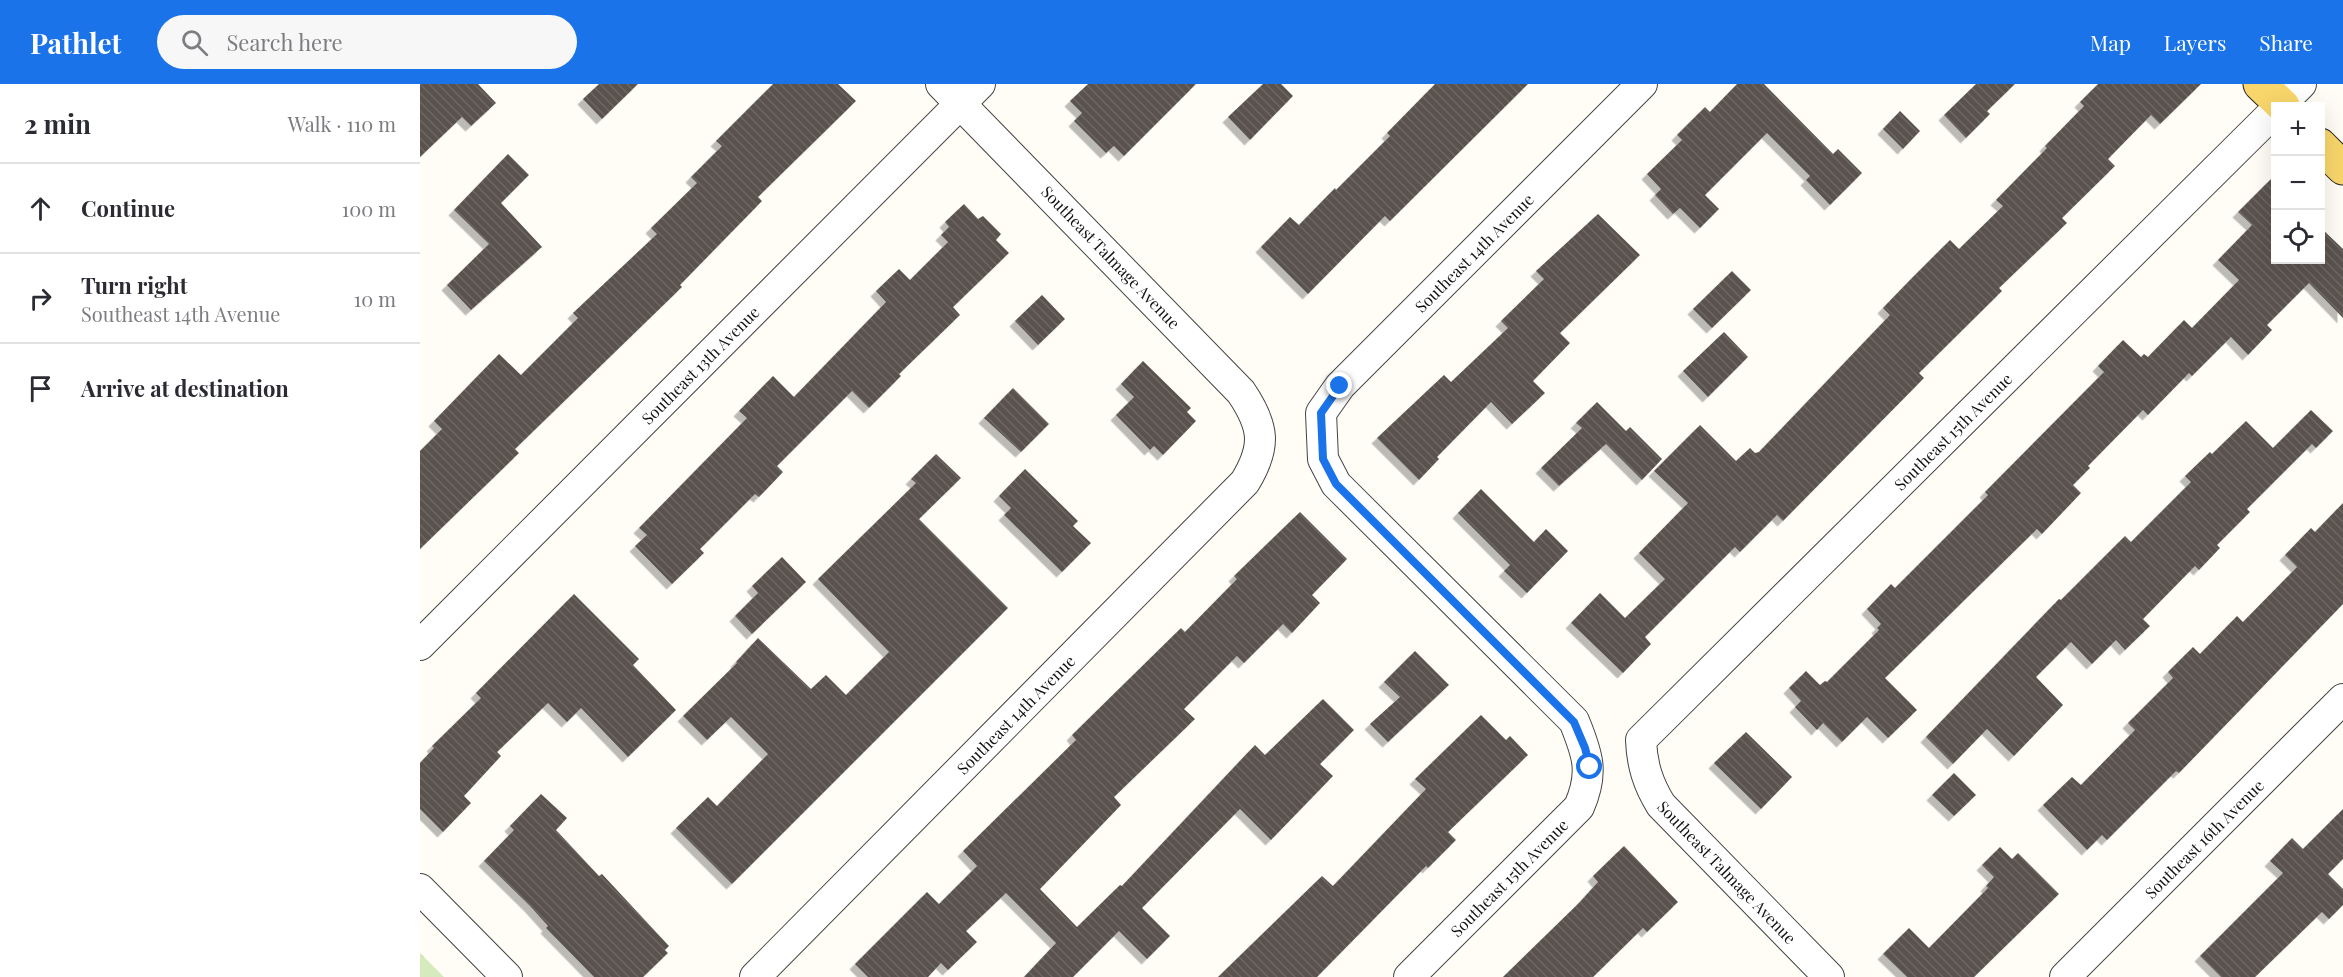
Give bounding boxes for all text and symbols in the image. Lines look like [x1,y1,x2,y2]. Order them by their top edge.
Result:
search box [157,15,577,69]
text: Pathlet [30,24,121,61]
icon: search [178,26,211,59]
text: Search here [226,27,343,57]
text: Map [2090,28,2131,56]
text: Layers [2164,28,2226,56]
text: Share [2259,28,2313,56]
map controls [2271,102,2325,264]
button: + [2271,102,2325,156]
text: 2 min [24,106,91,141]
text: Walk · 110 m [288,110,396,137]
button: − [2271,156,2325,210]
street label: Southeast Talmage Avenue [1037,181,1185,333]
street label: Southeast 14th Avenue [1410,188,1538,316]
icon: ahead [24,192,57,225]
text: Continue [81,193,175,223]
text: 100 m [342,195,396,222]
button: locate [2271,210,2325,264]
text: Turn right [81,270,187,300]
icon: right [24,282,57,315]
text: 10 m [354,285,396,312]
text: Southeast 14th Avenue [81,300,280,327]
street label: Southeast 13th Avenue [636,301,763,428]
street label: Southeast 15th Avenue [1889,368,2016,494]
icon: arrive [24,372,57,405]
route end [1326,372,1352,398]
text: Arrive at destination [81,373,289,403]
street label: Southeast 14th Avenue [952,650,1079,778]
route start [1576,753,1602,779]
street label: Southeast 16th Avenue [2140,774,2268,902]
street label: Southeast Talmage Avenue [1653,796,1801,948]
street label: Southeast 15th Avenue [1445,814,1572,941]

